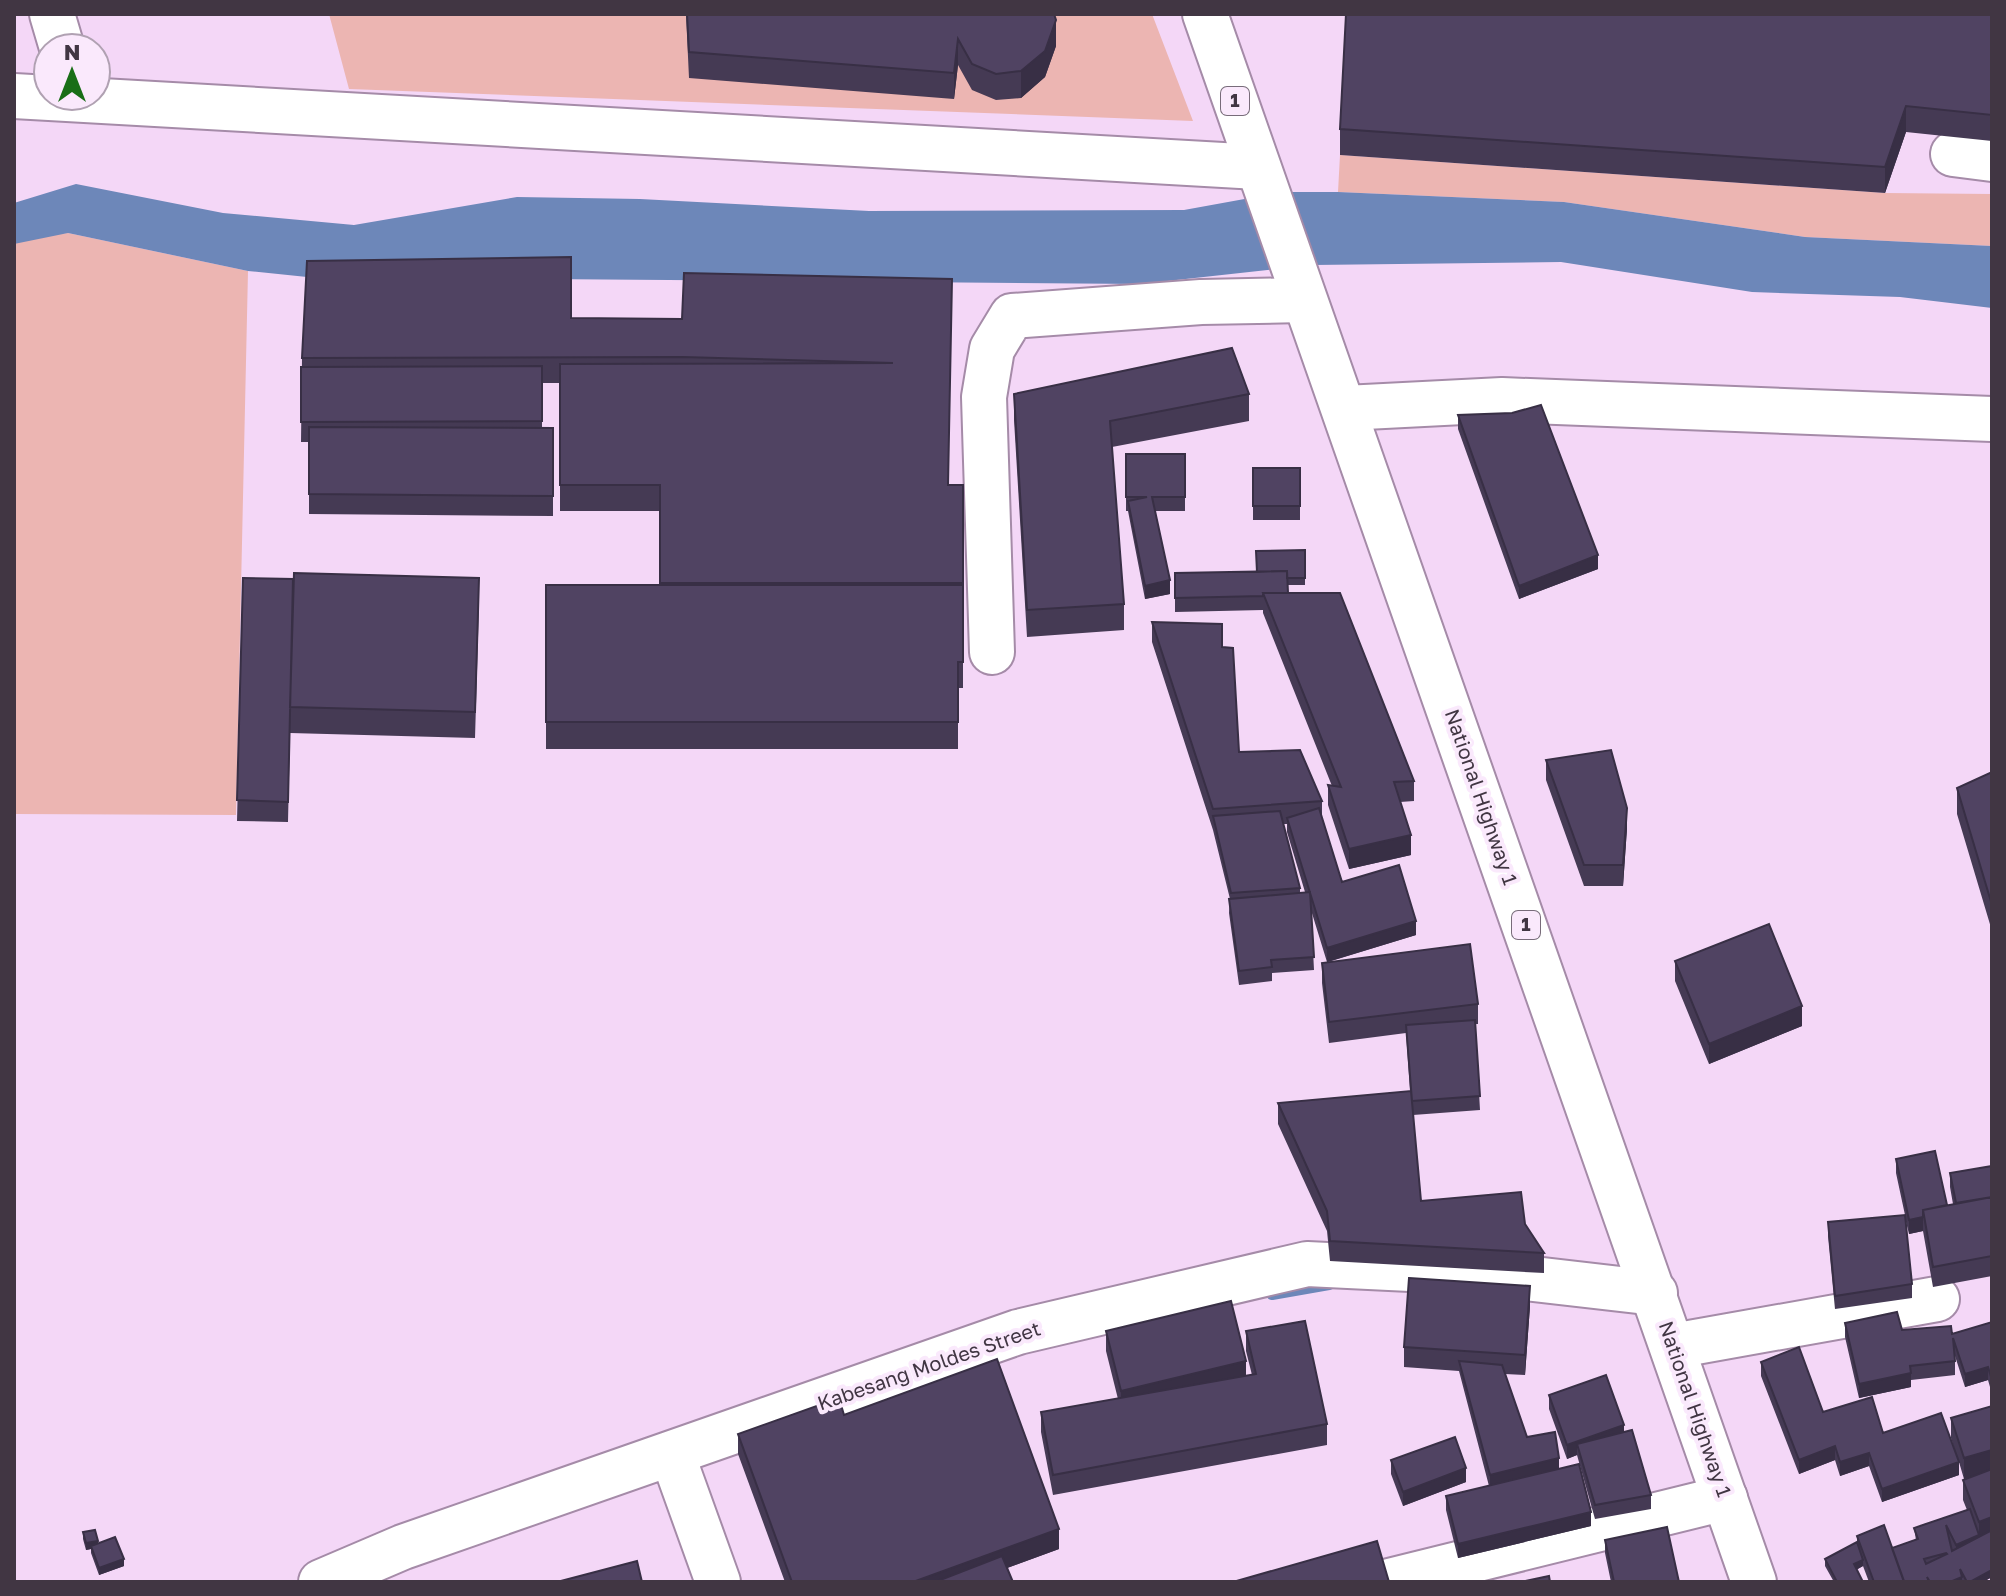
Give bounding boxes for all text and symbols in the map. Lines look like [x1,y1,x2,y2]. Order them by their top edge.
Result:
north arrow [32,32,112,112]
text: N [64,38,80,65]
road number: 1 [1221,87,1249,115]
street label: National Highway 1 [1441,706,1523,888]
road number: 1 [1512,911,1540,939]
street label: Kabesang Moldes Street [814,1316,1043,1415]
street label: National Highway 1 [1655,1318,1737,1500]

